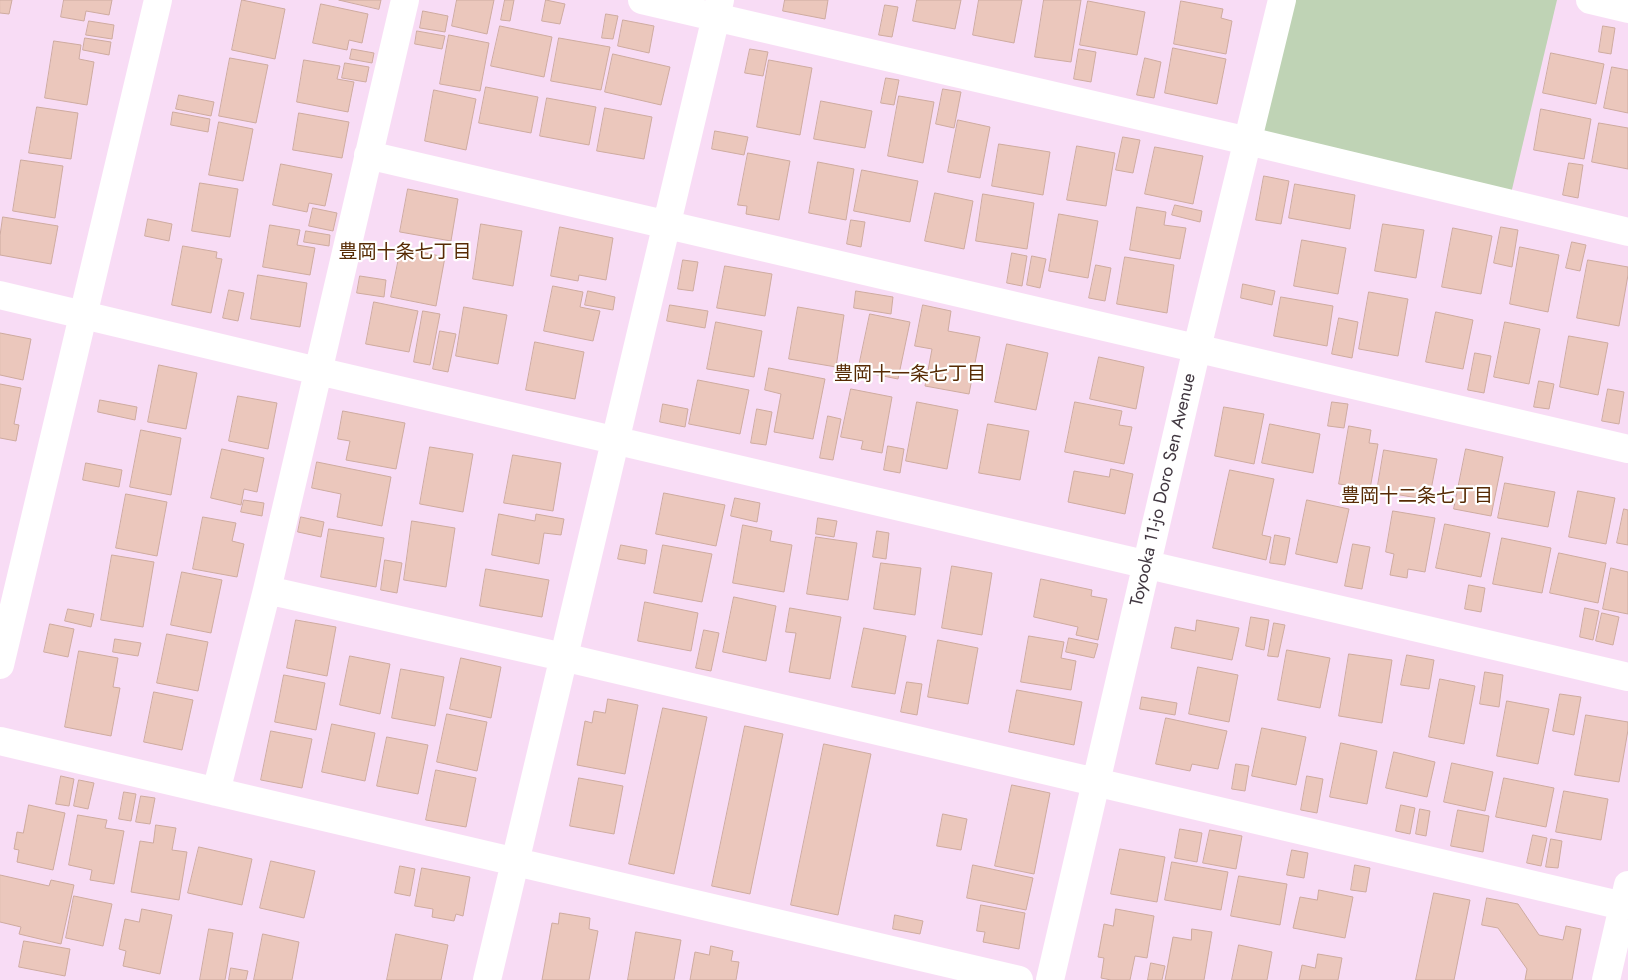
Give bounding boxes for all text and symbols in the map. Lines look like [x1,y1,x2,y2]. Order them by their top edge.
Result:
district label: 豊岡十条七丁目 [339,242,471,264]
district label: 豊岡十一条七丁目 [834,364,986,386]
street label: Toyooka 11-jo Doro Sen Avenue [1127,371,1201,609]
district label: 豊岡十二条七丁目 [1341,486,1493,508]

